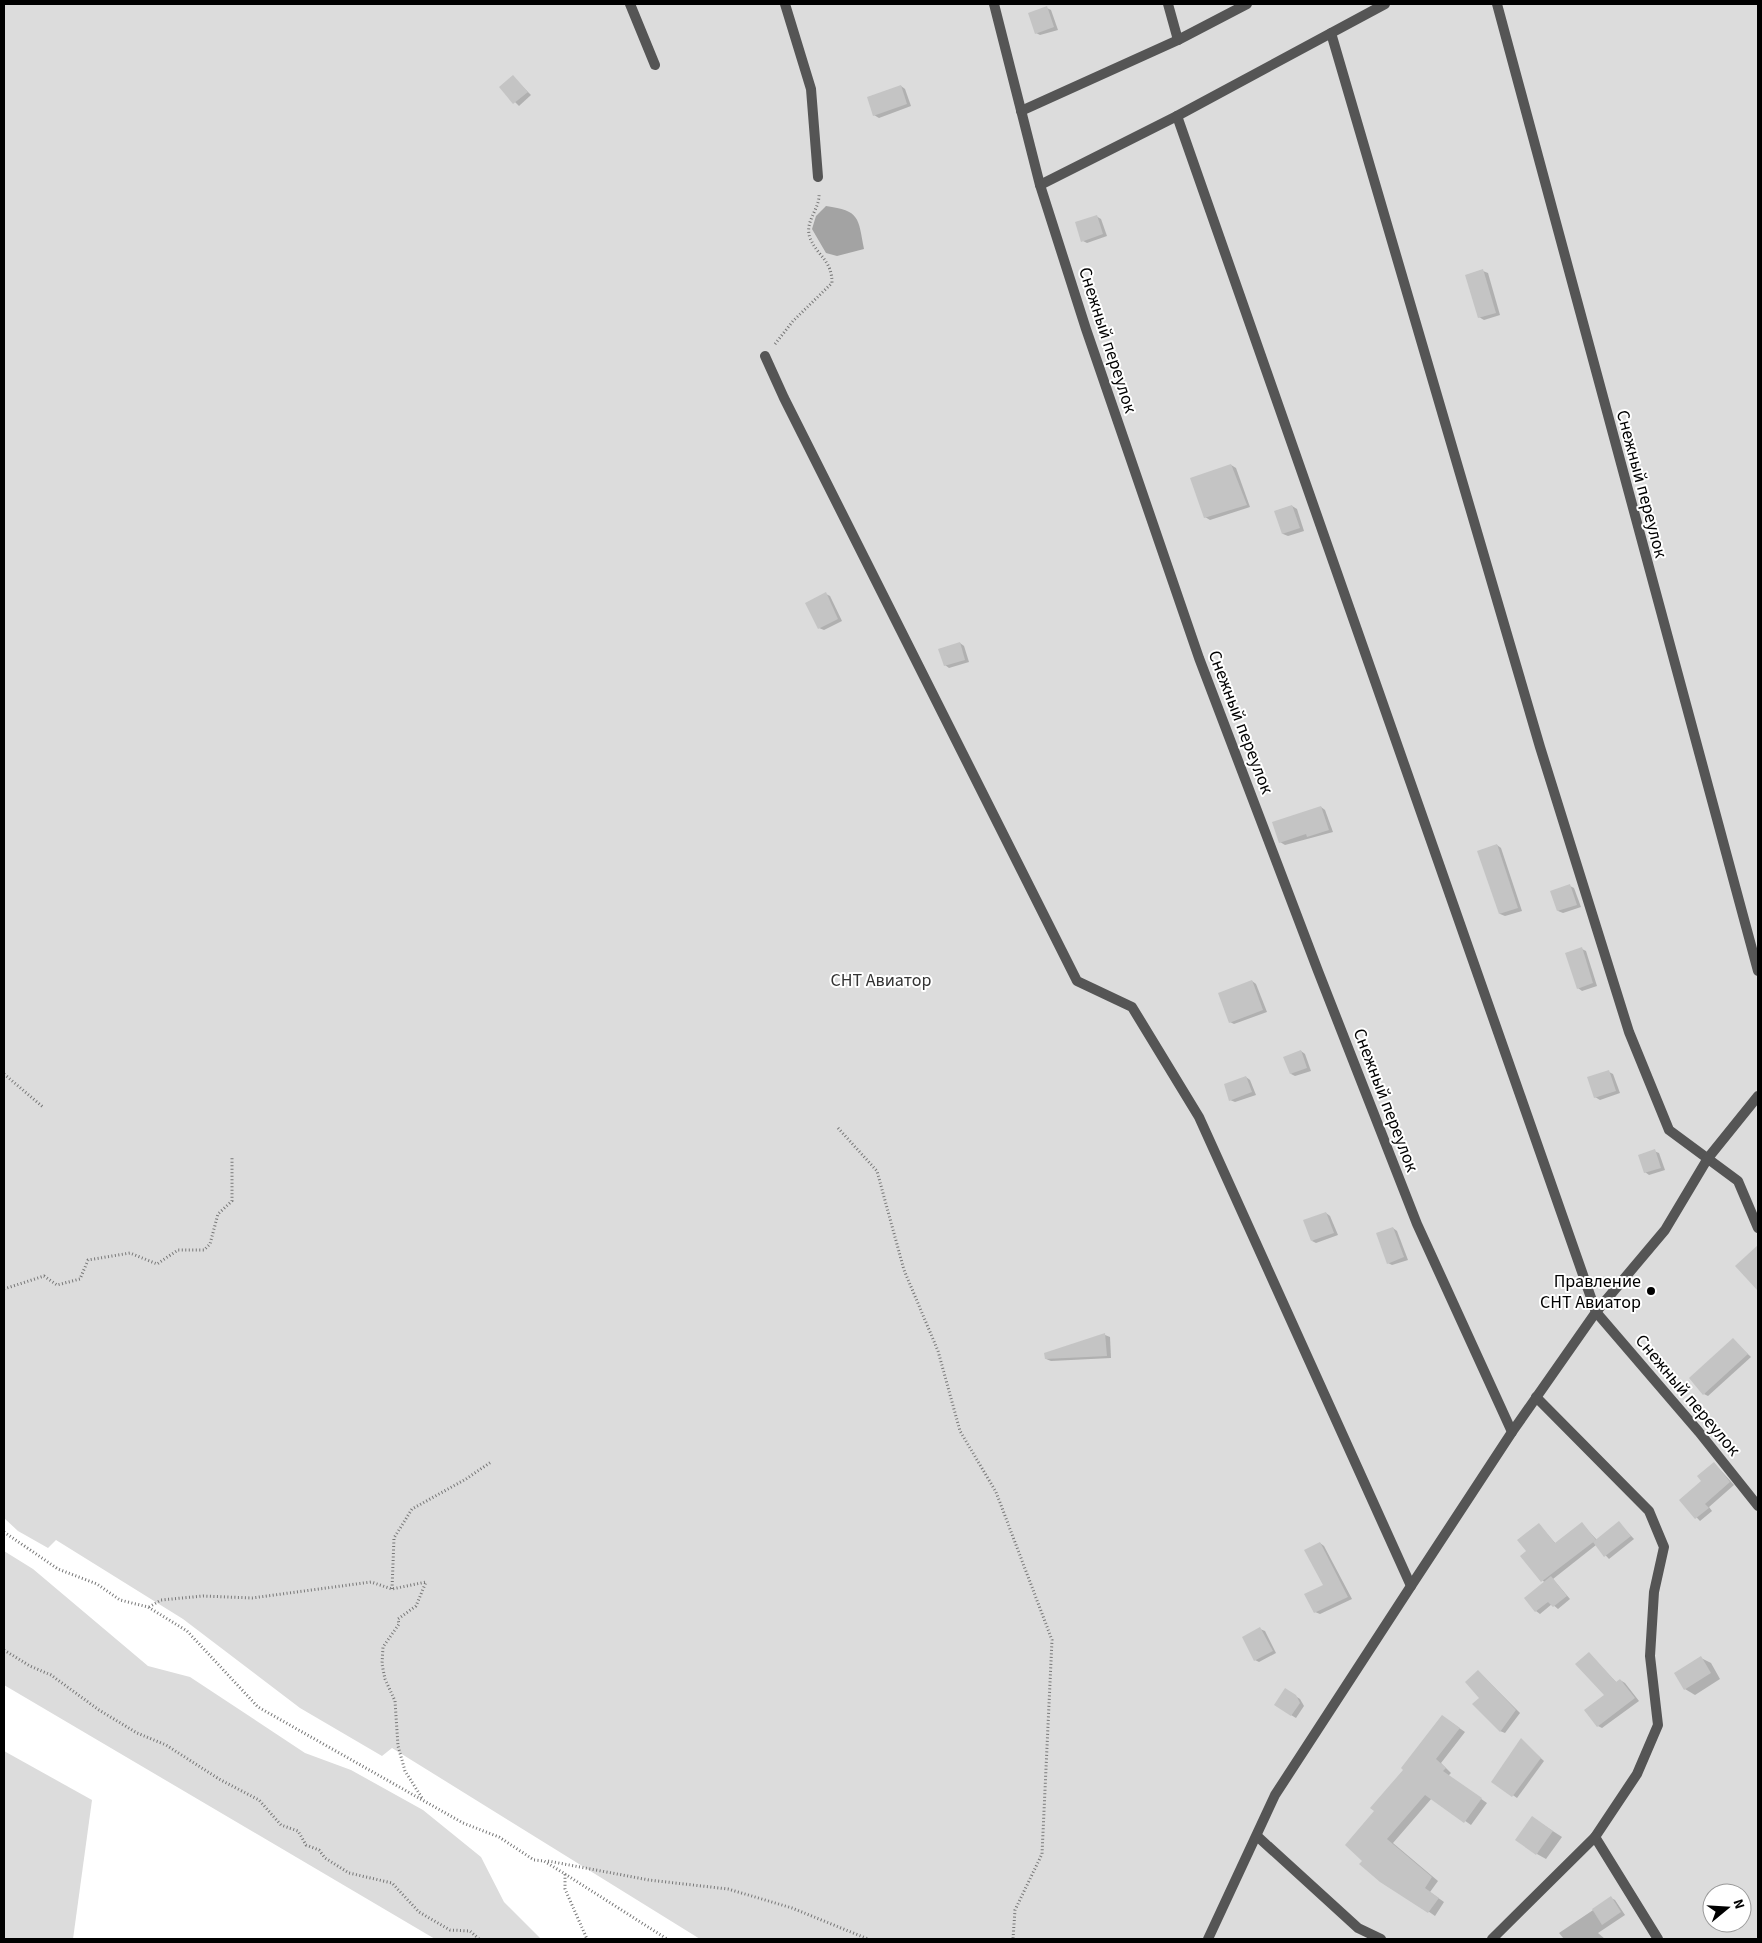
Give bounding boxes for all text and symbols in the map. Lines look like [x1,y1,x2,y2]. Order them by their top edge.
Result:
street label: Снежный переулок [1072,264,1143,416]
street label: Снежный переулок [1610,407,1673,561]
street label: Снежный переулок [1202,647,1279,798]
park label: СНТ Авиатор [831,968,931,993]
street label: Снежный переулок [1347,1025,1424,1176]
place label: Правление СНТ Авиатор [1540,1269,1641,1315]
marker: Правление СНТ Авиатор [1645,1285,1657,1297]
street label: Снежный переулок [1629,1329,1746,1462]
north arrow [1702,1883,1752,1933]
text: N [1727,1897,1749,1912]

